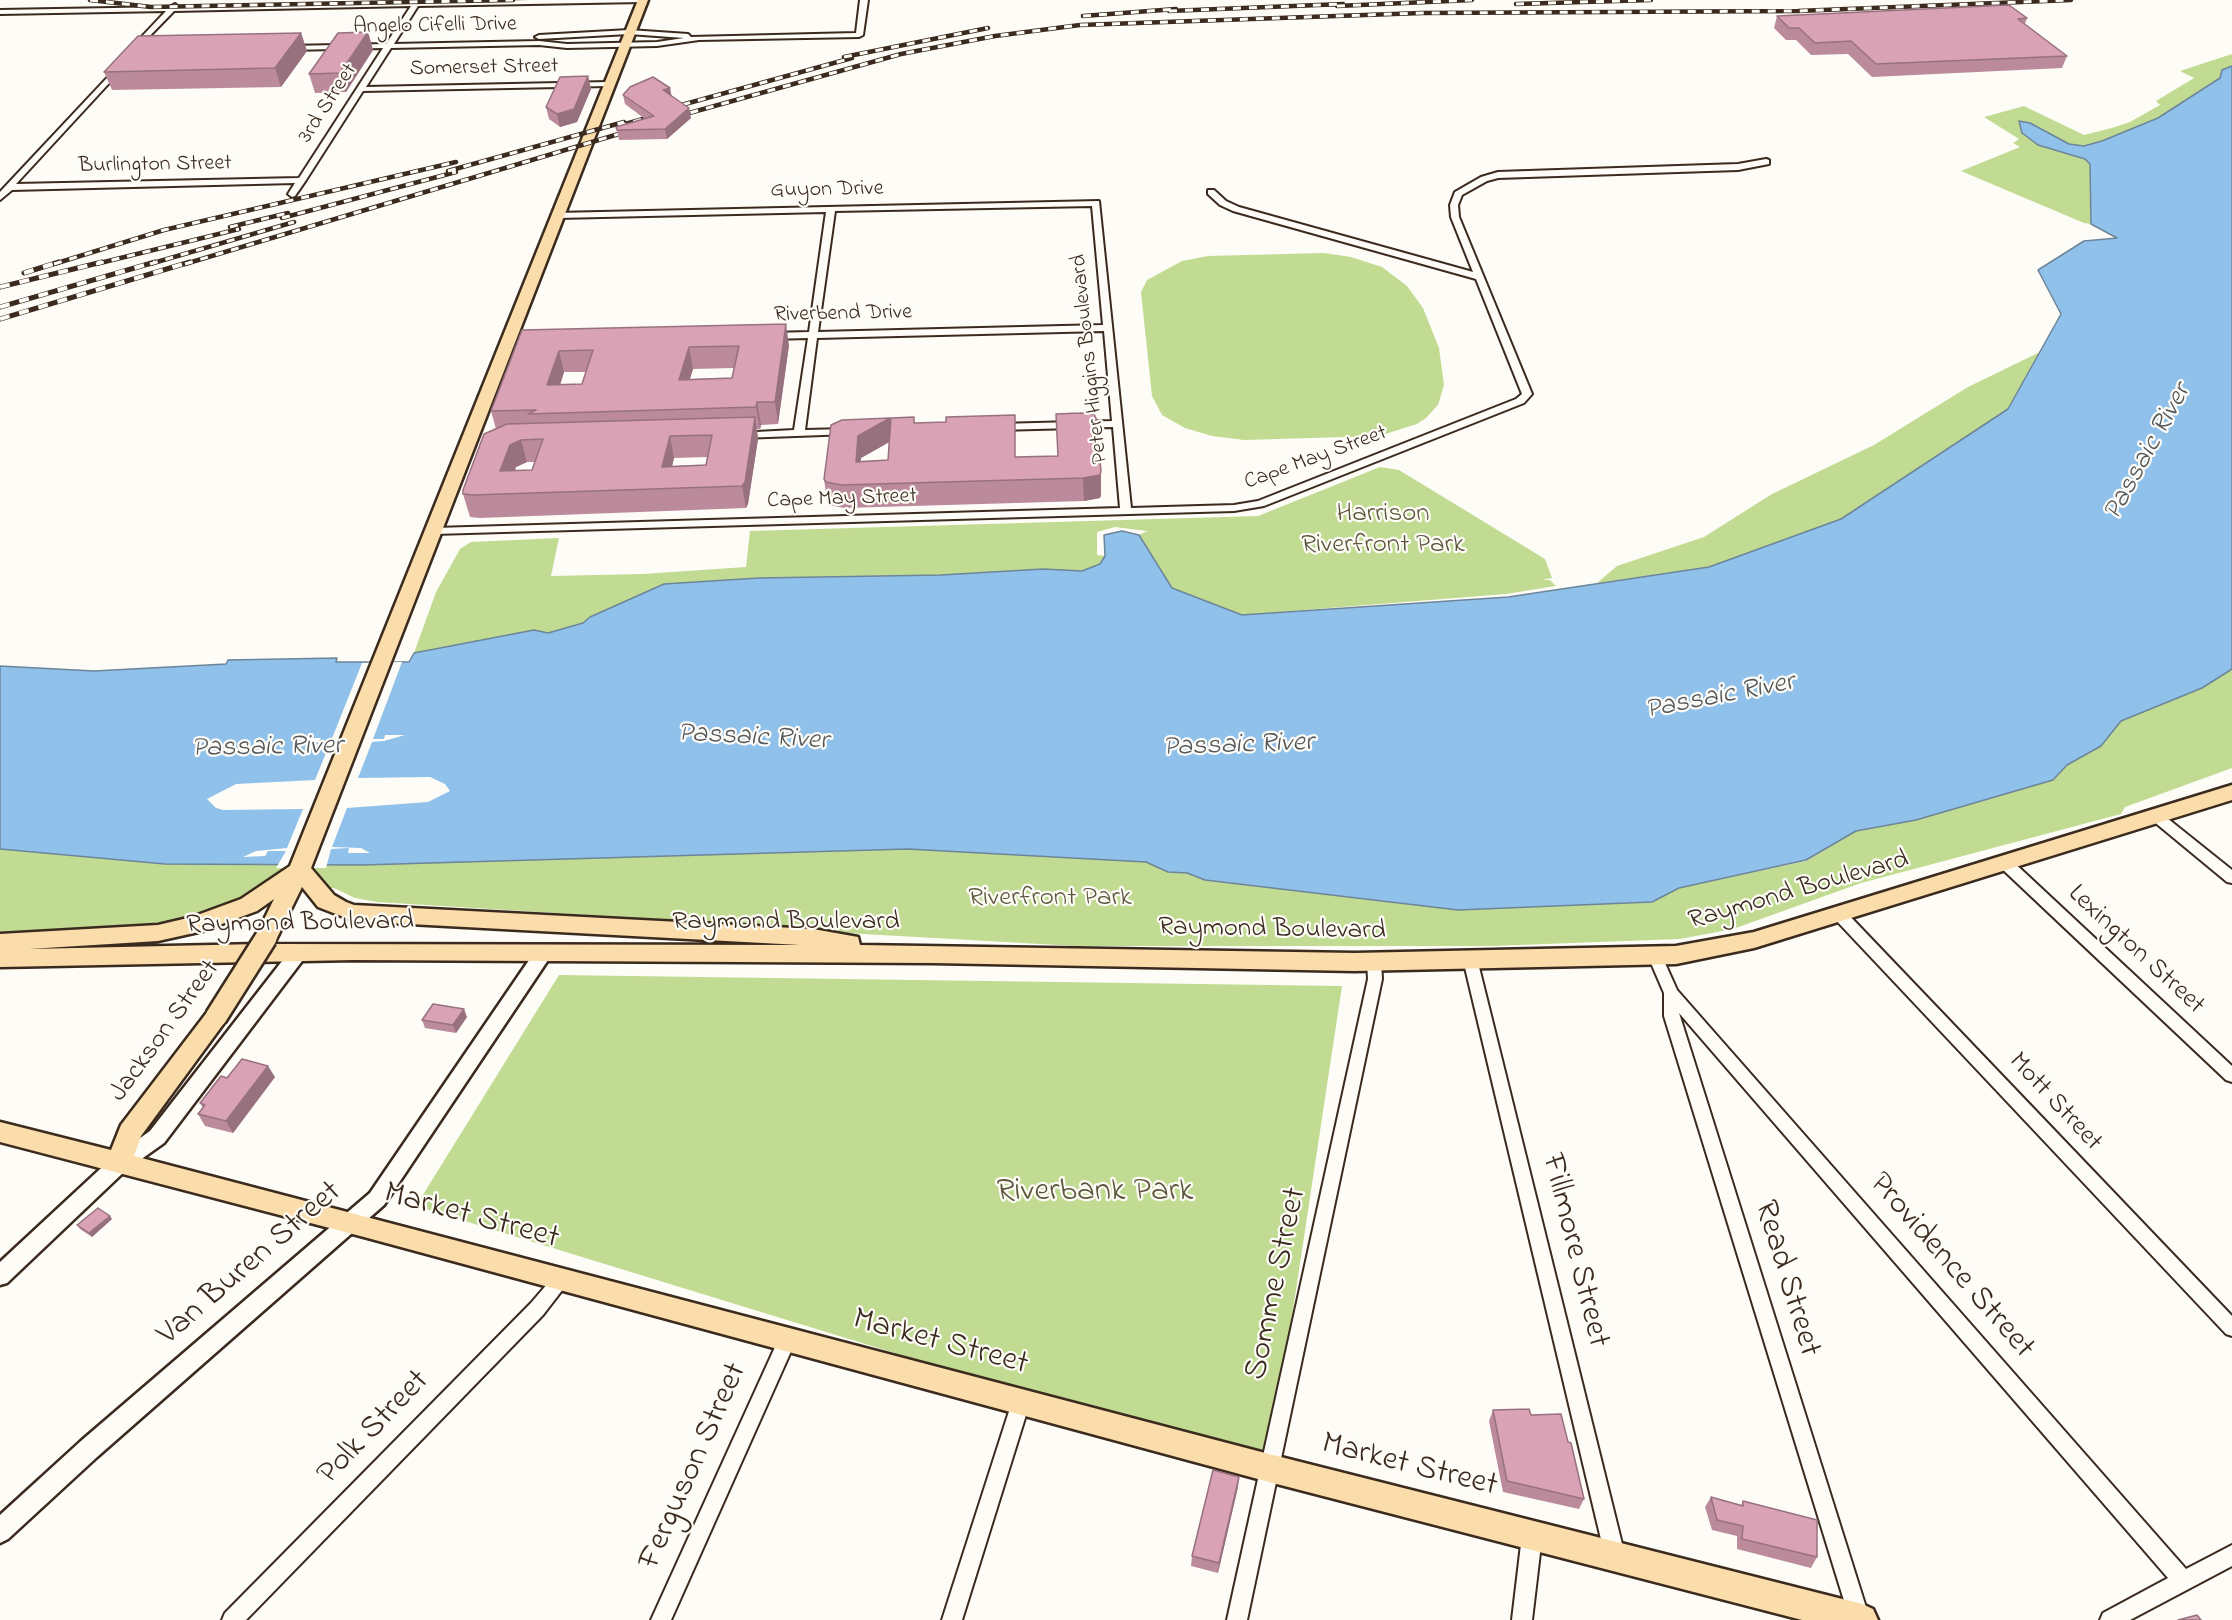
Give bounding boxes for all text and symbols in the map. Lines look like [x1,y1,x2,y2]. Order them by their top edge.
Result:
street label: Angelo Cifelli Drive [353,12,517,42]
street label: Somerset Street [409,55,559,83]
street label: 3rd Street [294,59,364,149]
street label: Burlington Street [78,151,232,181]
street label: Guyon Drive [770,177,884,205]
street label: Peter Higgins Boulevard [1067,253,1115,465]
street label: Riverbend Drive [774,301,912,329]
water label: Passaic River [2098,379,2200,527]
street label: Cape May Street [1241,421,1391,497]
street label: Cape May Street [767,484,917,516]
park label: Harrison Riverfront Park [1301,500,1465,563]
water label: Passaic River [1643,667,1797,729]
water label: Passaic River [677,718,829,760]
water label: Passaic River [1162,728,1314,766]
water label: Passaic River [191,731,343,767]
street label: Raymond Boulevard [1685,845,1913,939]
street label: Lexington Street [2060,879,2210,1023]
park label: Riverfront Park [968,884,1132,916]
street label: Raymond Boulevard [186,907,414,943]
street label: Raymond Boulevard [672,908,900,940]
street label: Raymond Boulevard [1158,913,1386,949]
street label: Jackson Street [104,955,228,1109]
street label: Mott Street [2000,1047,2108,1159]
street label: Fillmore Street [1530,1150,1616,1352]
street label: Providence Street [1858,1166,2042,1368]
street label: Van Buren Street [151,1174,351,1356]
park label: Riverbank Park [997,1174,1193,1214]
street label: Market Street [379,1176,563,1260]
street label: Somme Street [1238,1184,1318,1384]
street label: Read Street [1743,1196,1827,1362]
street label: Market Street [848,1302,1032,1386]
street label: Ferguson Street [632,1358,758,1576]
street label: Polk Street [310,1363,440,1495]
street label: Market Street [1317,1426,1501,1508]

